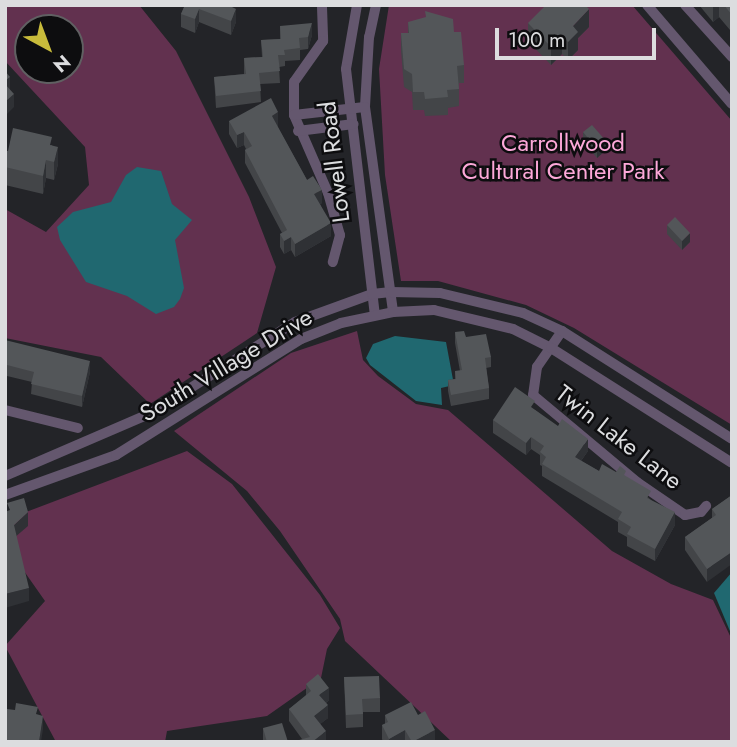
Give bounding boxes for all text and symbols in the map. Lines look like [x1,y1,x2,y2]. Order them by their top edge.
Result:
north arrow [14,14,84,84]
scale bar [499,14,660,58]
text: 100 m [508,25,565,55]
text: N [47,49,76,79]
street label: Lowell Road [312,100,356,224]
park label: Carrollwood Cultural Center Park [461,129,665,185]
street label: South Village Drive [135,302,317,428]
street label: Twin Lake Lane [550,379,688,495]

